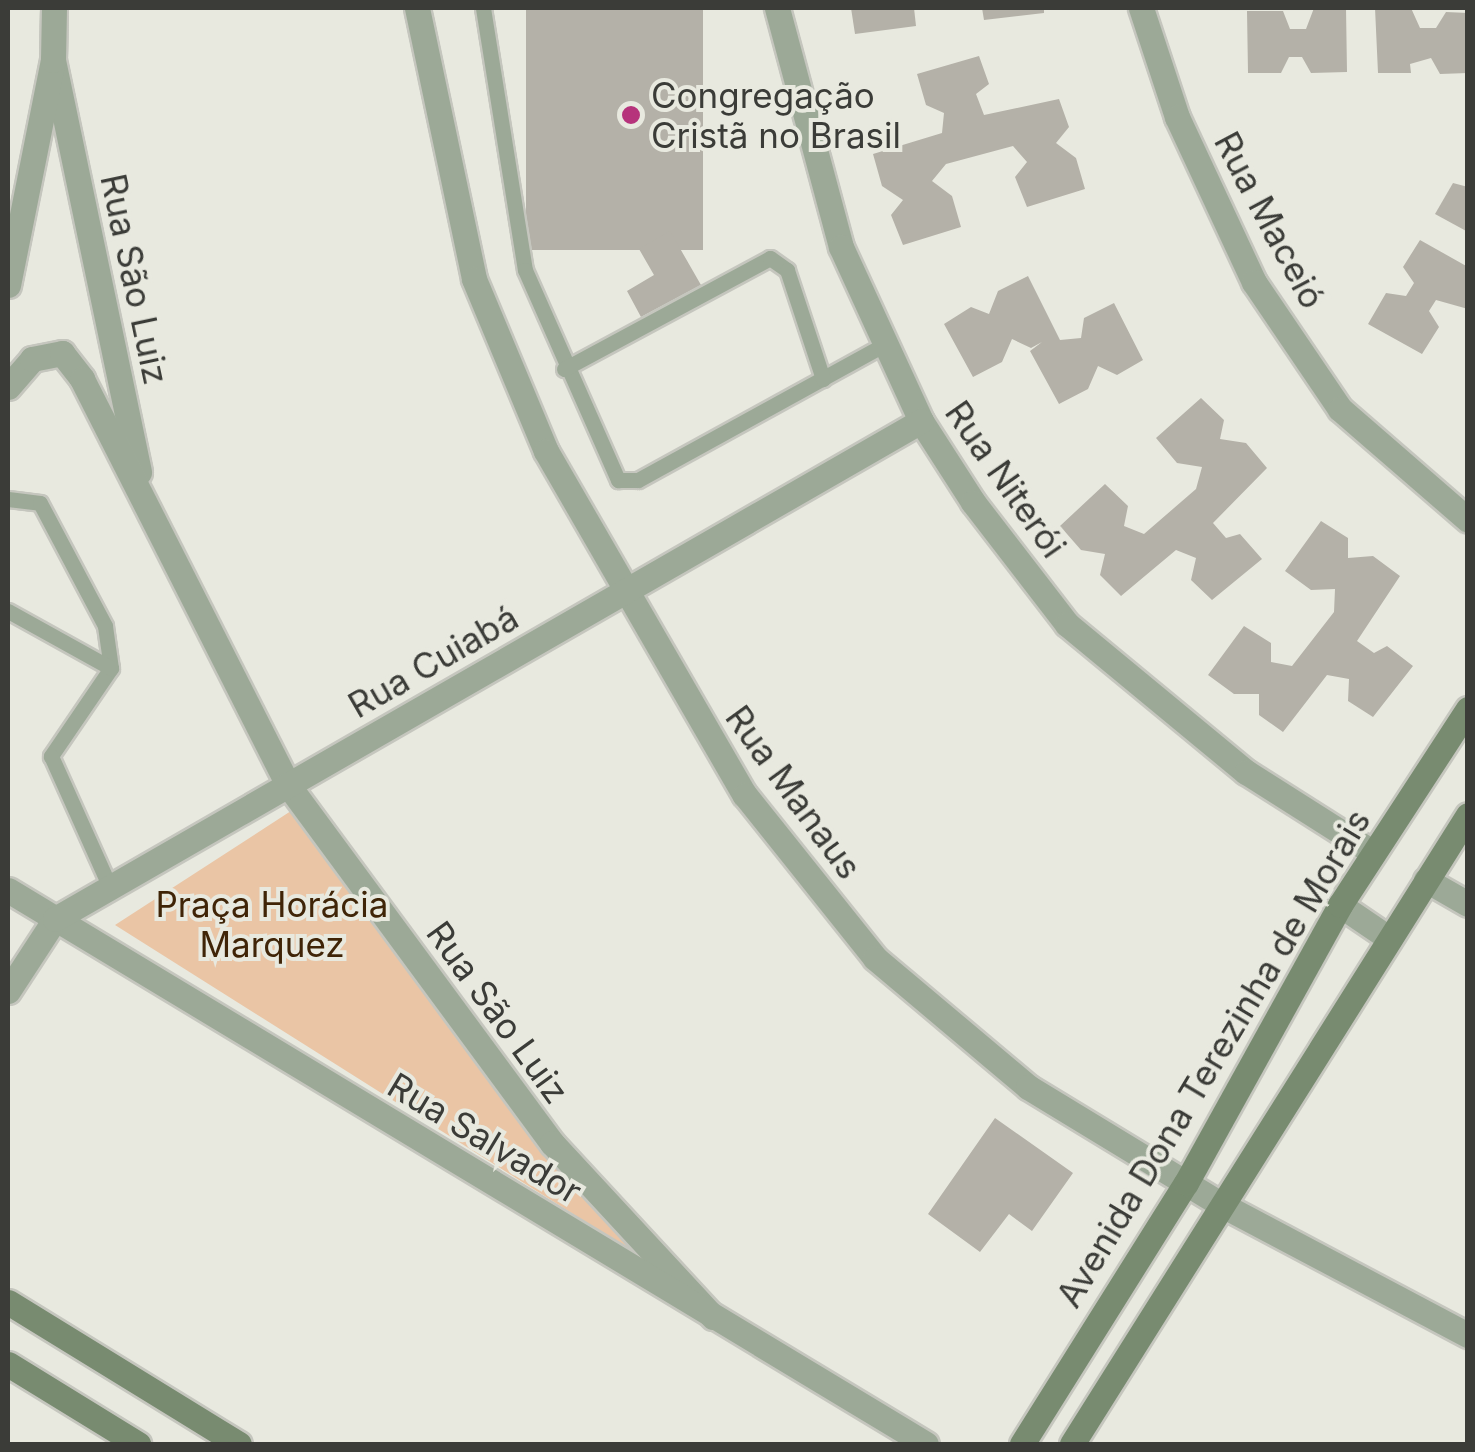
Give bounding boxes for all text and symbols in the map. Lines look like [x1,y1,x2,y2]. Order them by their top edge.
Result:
place label: Congregação Cristã no Brasil [651,74,901,156]
marker: Congregação Cristã no Brasil [620,104,642,126]
street label: Rua Maceió [1206,125,1334,315]
street label: Rua São Luiz [92,170,178,388]
street label: Rua Niterói [937,393,1075,565]
street label: Rua Cuiabá [341,596,525,726]
street label: Rua Manaus [717,697,871,887]
street label: Avenida Dona Terezinha de Morais [1047,802,1379,1314]
park label: Praça Horácia Marquez [156,883,388,965]
street label: Rua São Luiz [418,913,578,1111]
street label: Rua Salvador [381,1064,589,1212]

